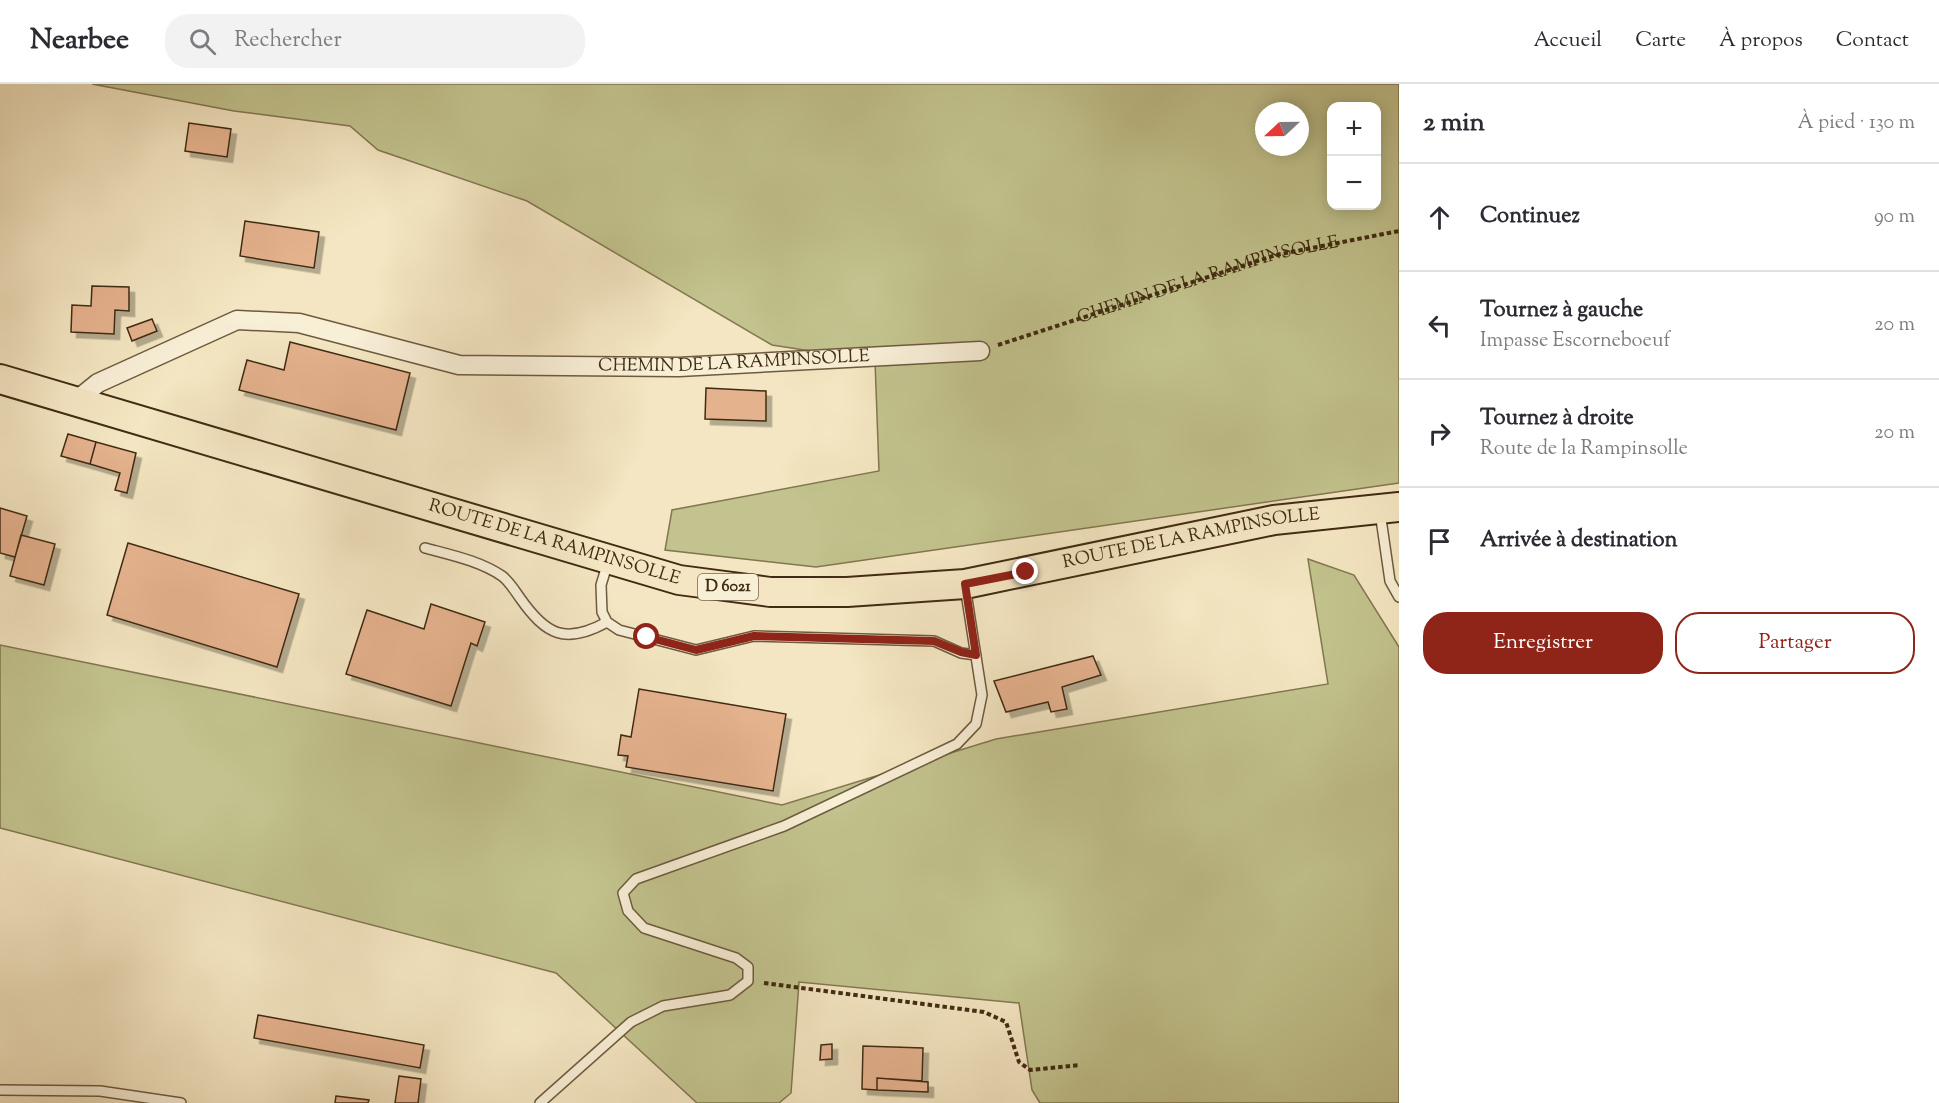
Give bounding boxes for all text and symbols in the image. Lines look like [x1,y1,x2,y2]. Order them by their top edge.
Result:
search box [165,14,585,68]
text: Nearbee [30,21,129,61]
icon: search [186,25,219,58]
text: Rechercher [234,25,342,57]
text: Accueil [1534,26,1602,56]
text: Carte [1635,26,1686,56]
text: À propos [1719,26,1803,56]
text: Contact [1836,26,1909,56]
north arrow [1255,102,1309,156]
map controls [1327,102,1381,210]
button: + [1327,102,1381,156]
text: 2 min [1423,105,1485,142]
text: À pied · 130 m [1798,109,1915,138]
button: − [1327,156,1381,210]
icon: ahead [1423,201,1456,234]
text: Continuez [1480,201,1580,233]
text: 90 m [1874,203,1915,232]
street label: CHEMIN DE LA RAMPINSOLLE [1074,230,1341,331]
text: Tournez à gauche [1480,295,1643,327]
icon: left [1423,309,1456,342]
text: 20 m [1874,311,1915,340]
text: Impasse Escorneboeuf [1480,327,1670,356]
street label: CHEMIN DE LA RAMPINSOLLE [598,344,870,380]
text: Tournez à droite [1480,403,1634,435]
icon: right [1423,417,1456,450]
text: 20 m [1874,419,1915,448]
text: Route de la Rampinsolle [1480,435,1688,464]
street label: ROUTE DE LA RAMPINSOLLE [425,494,683,593]
street label: ROUTE DE LA RAMPINSOLLE [1060,502,1321,576]
icon: arrive [1423,525,1456,558]
text: Arrivée à destination [1480,525,1677,557]
route end [1012,558,1038,584]
road number: D 6021 [698,574,758,600]
button: Enregistrer [1423,612,1663,674]
button: Partager [1675,612,1915,674]
route start [633,623,659,649]

